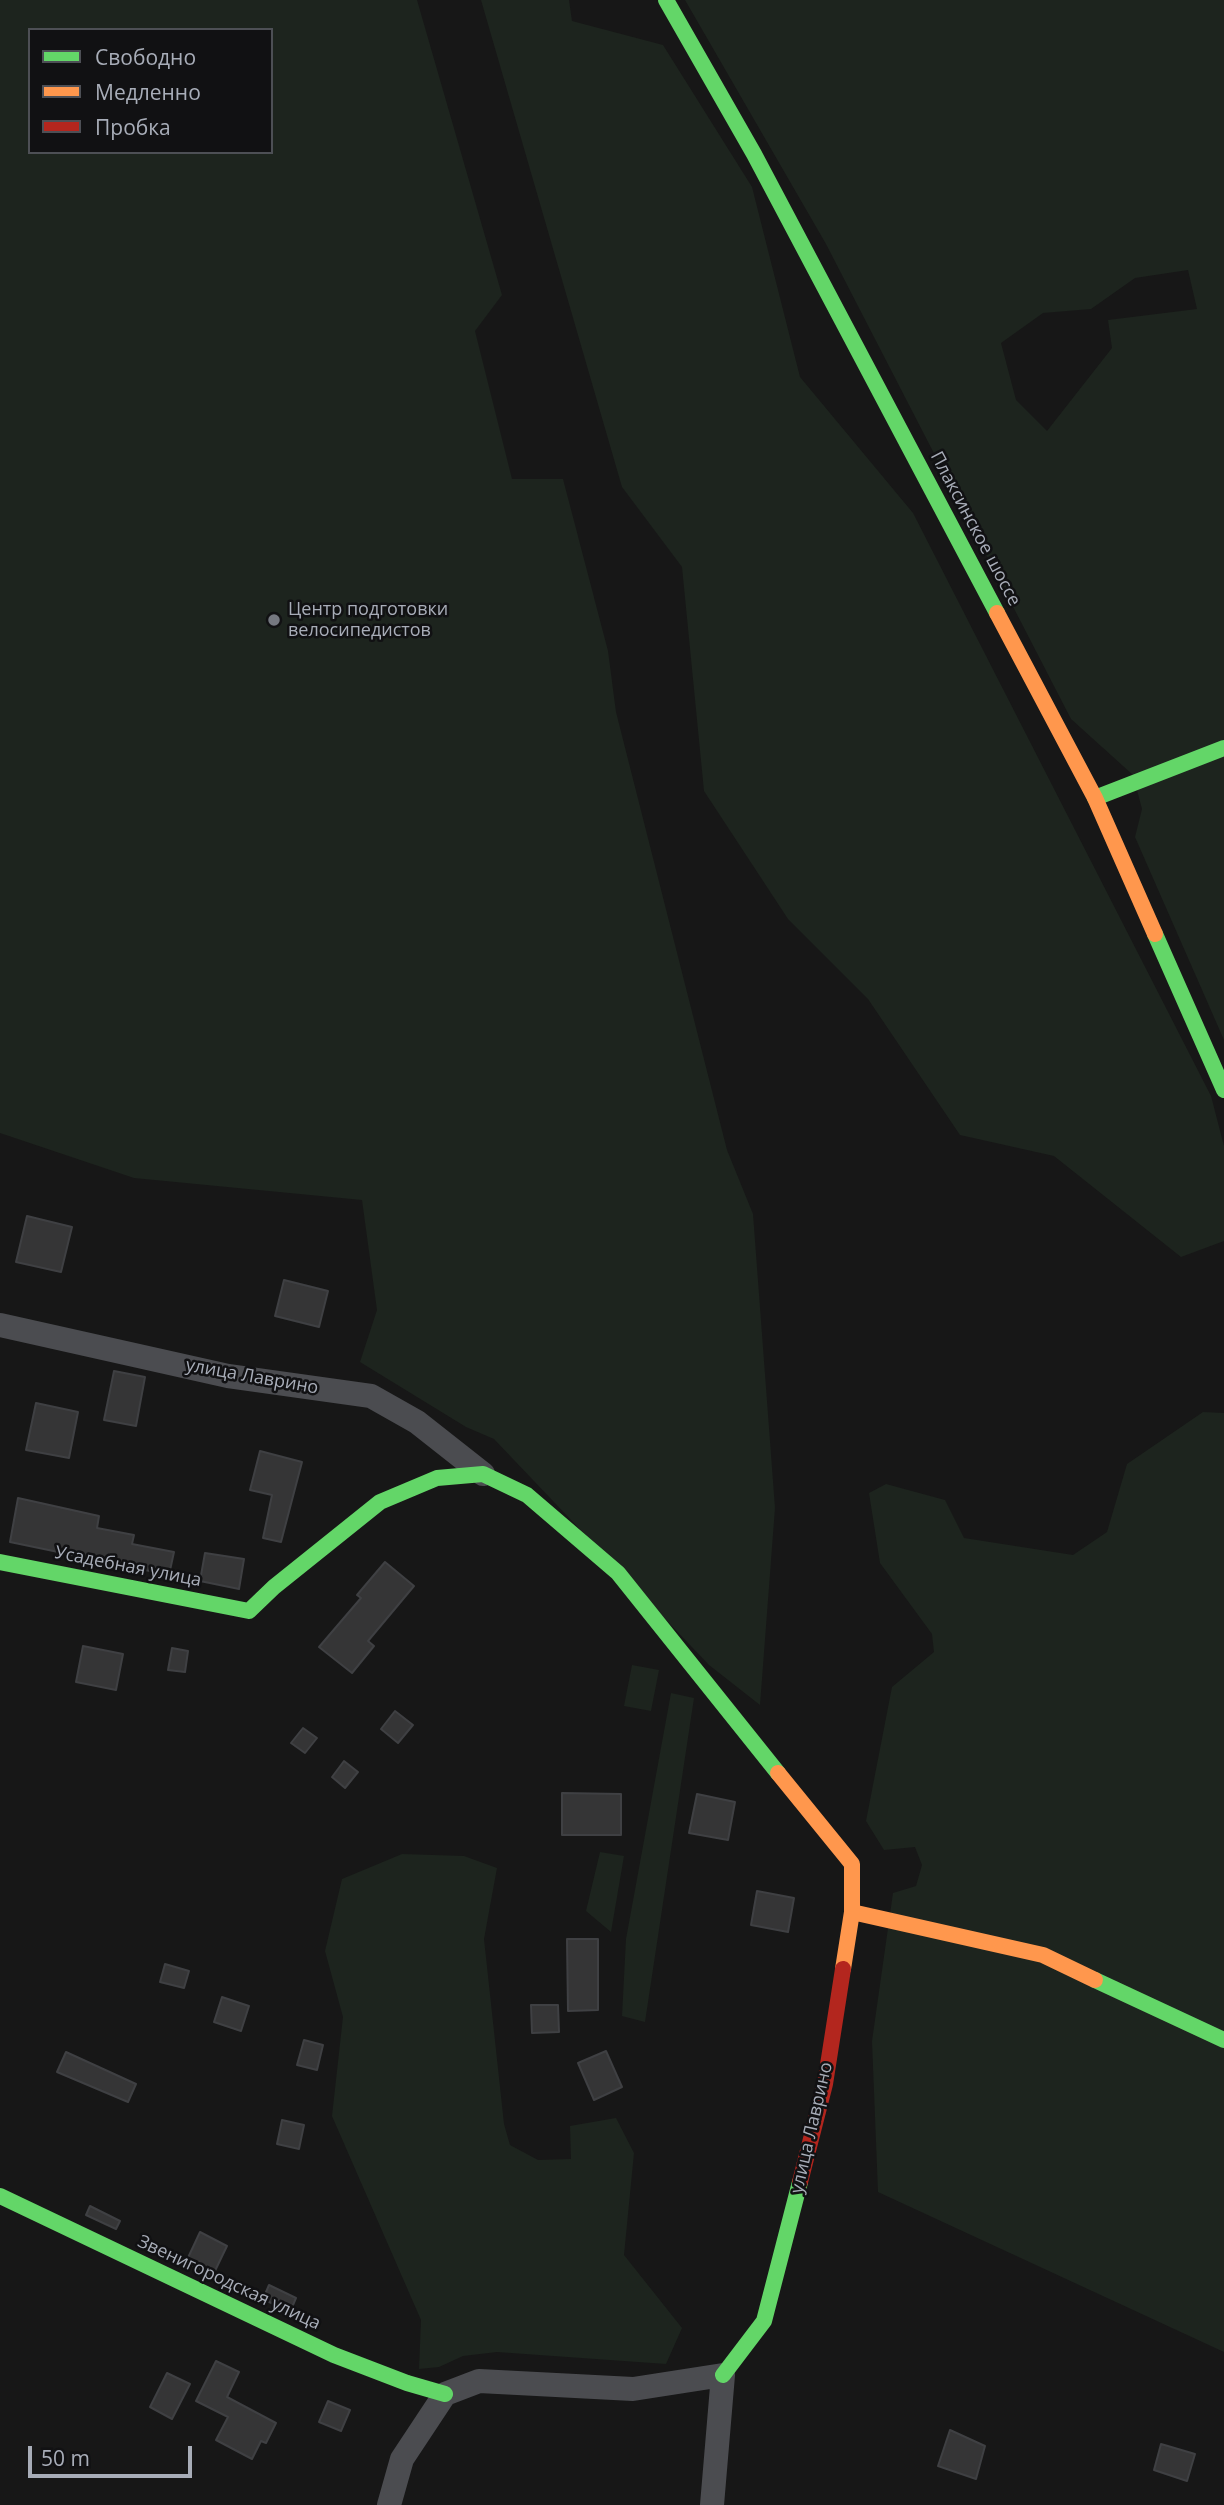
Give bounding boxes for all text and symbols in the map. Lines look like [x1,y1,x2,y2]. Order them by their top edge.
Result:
legend [28,28,273,154]
text: Свободно [95,43,196,71]
text: Медленно [95,78,201,106]
text: Пробка [95,113,171,141]
street label: Плаксинское шоссе [925,448,1025,610]
place label: Центр подготовки велосипедистов [288,599,448,642]
marker: Центр подготовки велосипедистов [266,612,282,628]
street label: улица Лаврино [184,1355,320,1399]
street label: Усадебная улица [53,1542,203,1592]
street label: улица Лаврино [786,2060,838,2196]
street label: Звенигородская улица [134,2231,324,2335]
scale bar [32,2432,196,2476]
text: 50 m [41,2444,90,2472]

